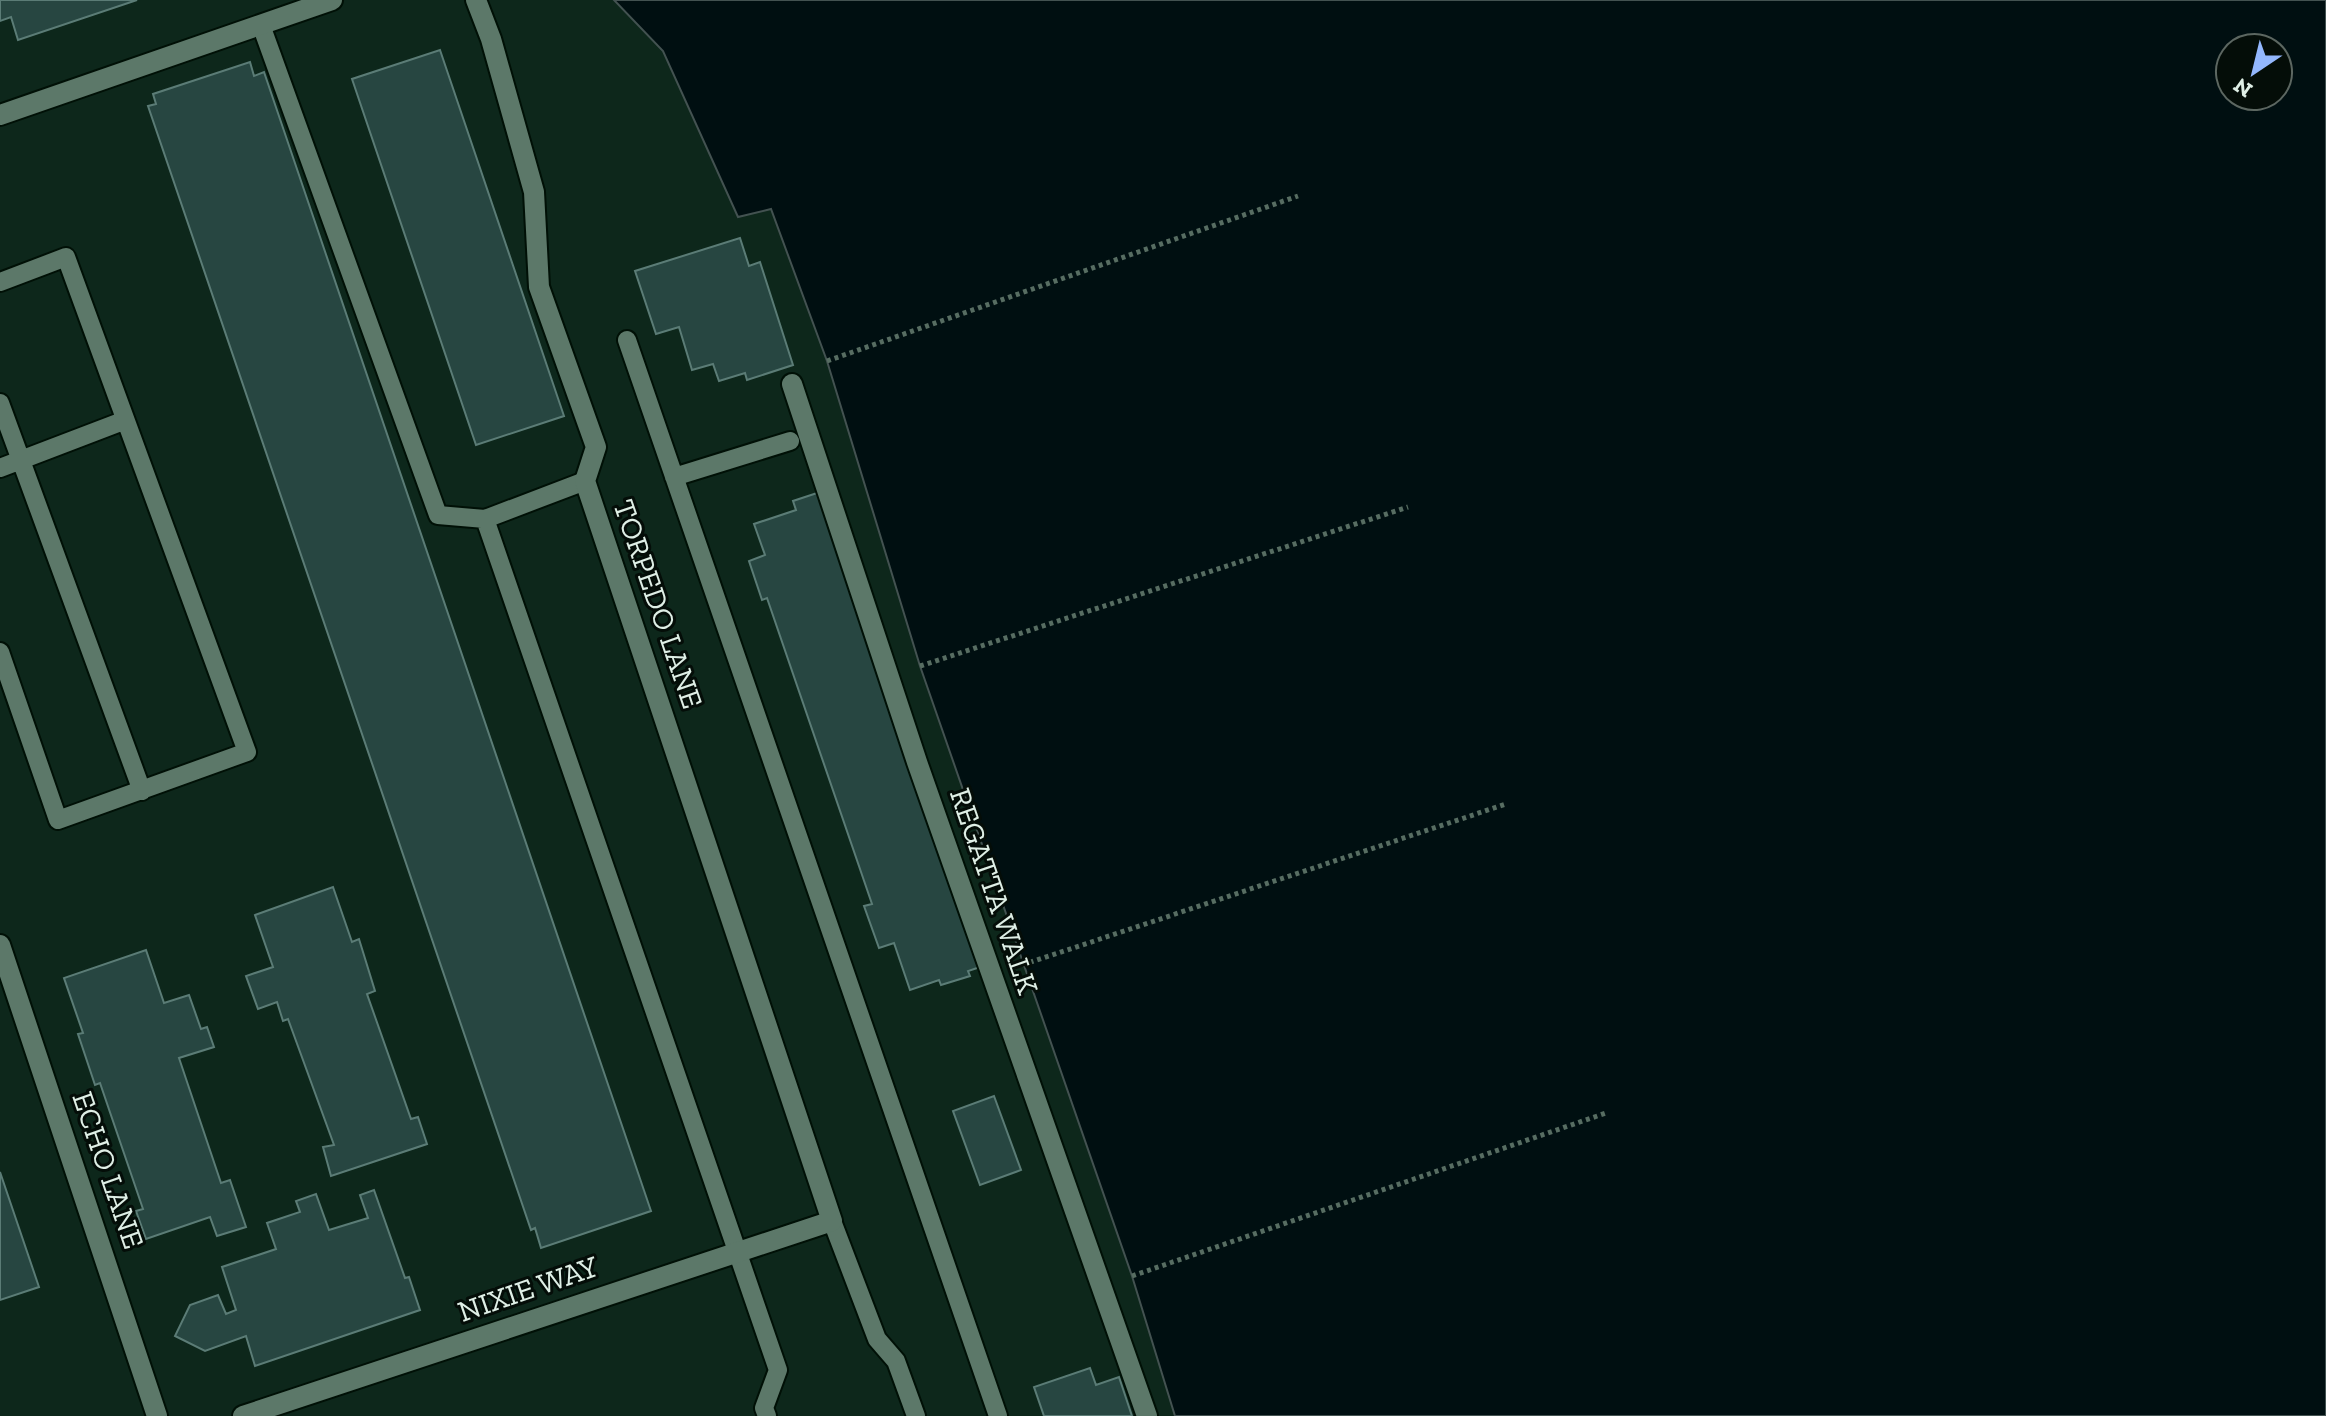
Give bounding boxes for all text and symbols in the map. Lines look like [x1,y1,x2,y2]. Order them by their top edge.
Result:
north arrow [2214,32,2294,112]
text: N [2228,72,2257,104]
street label: TORPEDO LANE [605,495,711,713]
street label: REGATTA WALK [942,783,1046,999]
street label: ECHO LANE [64,1087,152,1253]
street label: NIXIE WAY [453,1248,603,1330]

